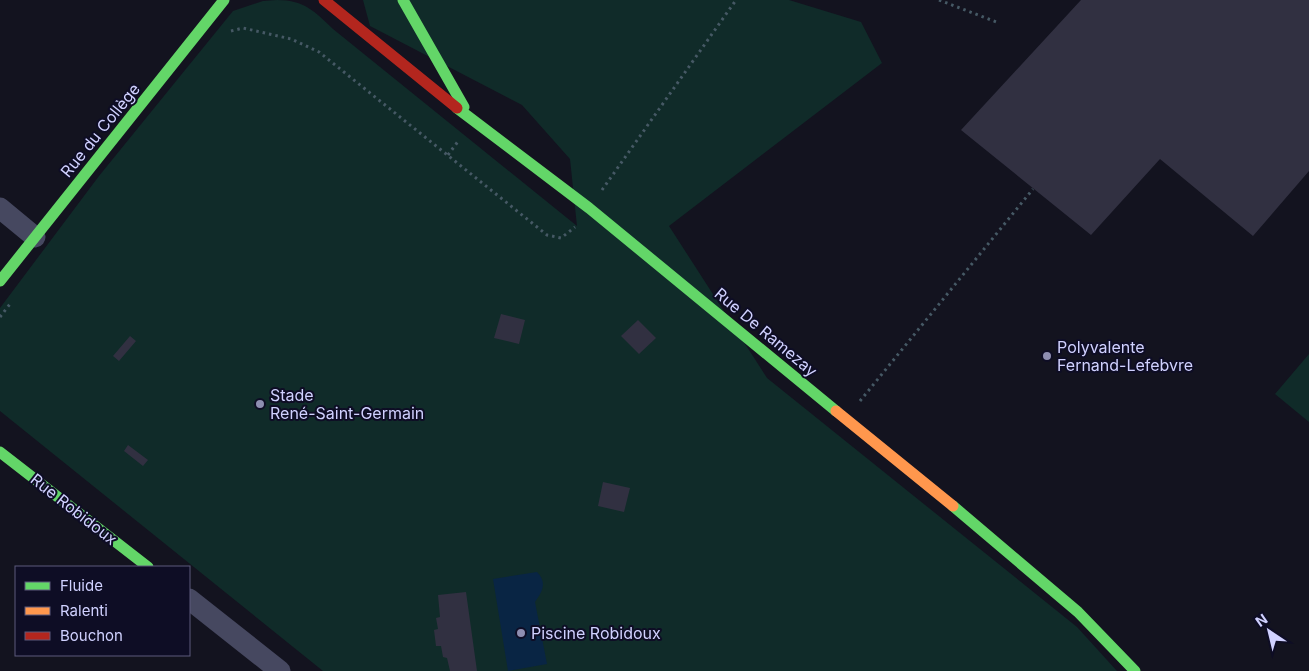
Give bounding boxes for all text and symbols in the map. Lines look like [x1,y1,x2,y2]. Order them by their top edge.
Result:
street label: Rue du Collège [56,79,144,181]
street label: Rue De Ramezay [711,283,821,381]
place label: Polyvalente Fernand-Lefebvre [1057,337,1193,375]
marker: Polyvalente Fernand-Lefebvre [1041,350,1053,362]
place label: Stade René-Saint-Germain [270,385,424,423]
marker: Stade René-Saint-Germain [254,398,266,410]
street label: Rue Robidoux [27,469,122,549]
legend [15,566,190,656]
text: Fluide [60,576,103,595]
text: Ralenti [60,601,108,620]
north arrow [1244,606,1294,656]
text: N [1252,610,1271,630]
place label: Piscine Robidoux [531,623,661,643]
text: Bouchon [60,626,123,645]
marker: Piscine Robidoux [515,627,527,639]

